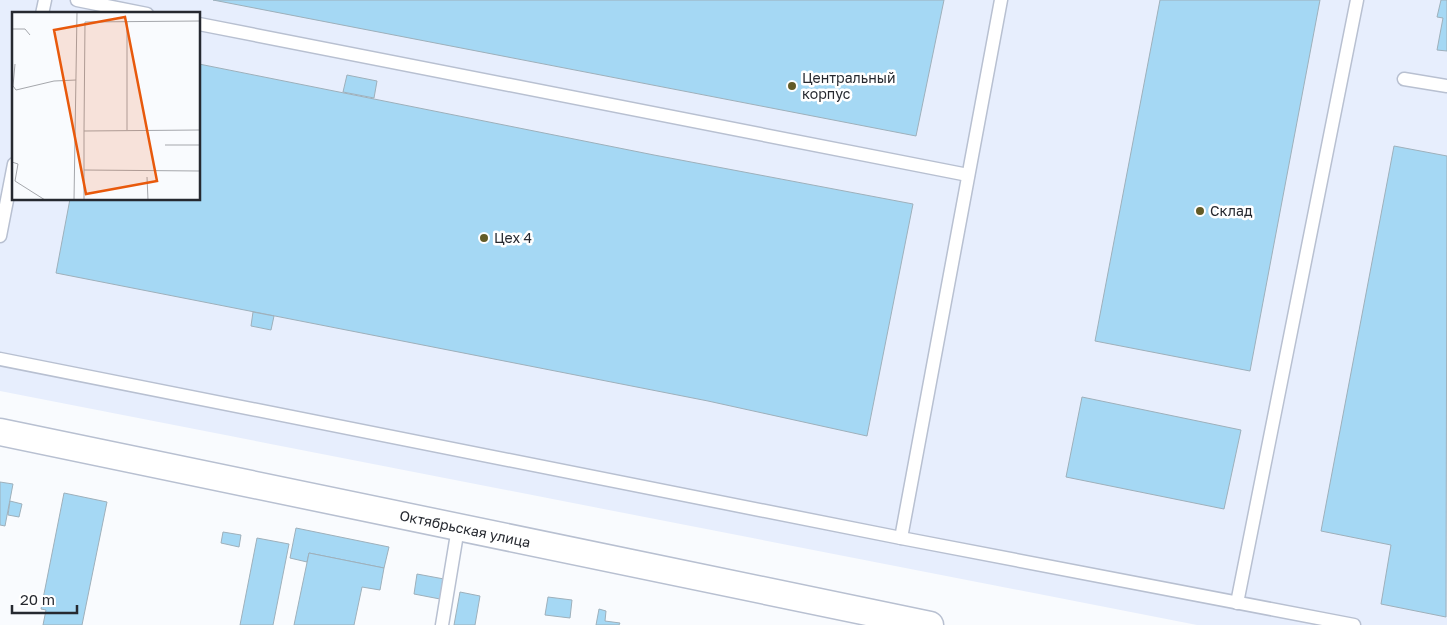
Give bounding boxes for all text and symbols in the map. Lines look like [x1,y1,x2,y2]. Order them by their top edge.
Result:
inset map [12,12,200,200]
place label: Центральный корпус [802,69,895,102]
marker: Центральный корпус [786,80,798,92]
place label: Склад [1210,202,1253,219]
marker: Склад [1194,205,1206,217]
place label: Цех 4 [494,229,532,246]
marker: Цех 4 [478,232,490,244]
street label: Октябрьская улица [398,506,532,551]
scale bar [12,582,78,614]
text: 20 m [20,590,55,608]

